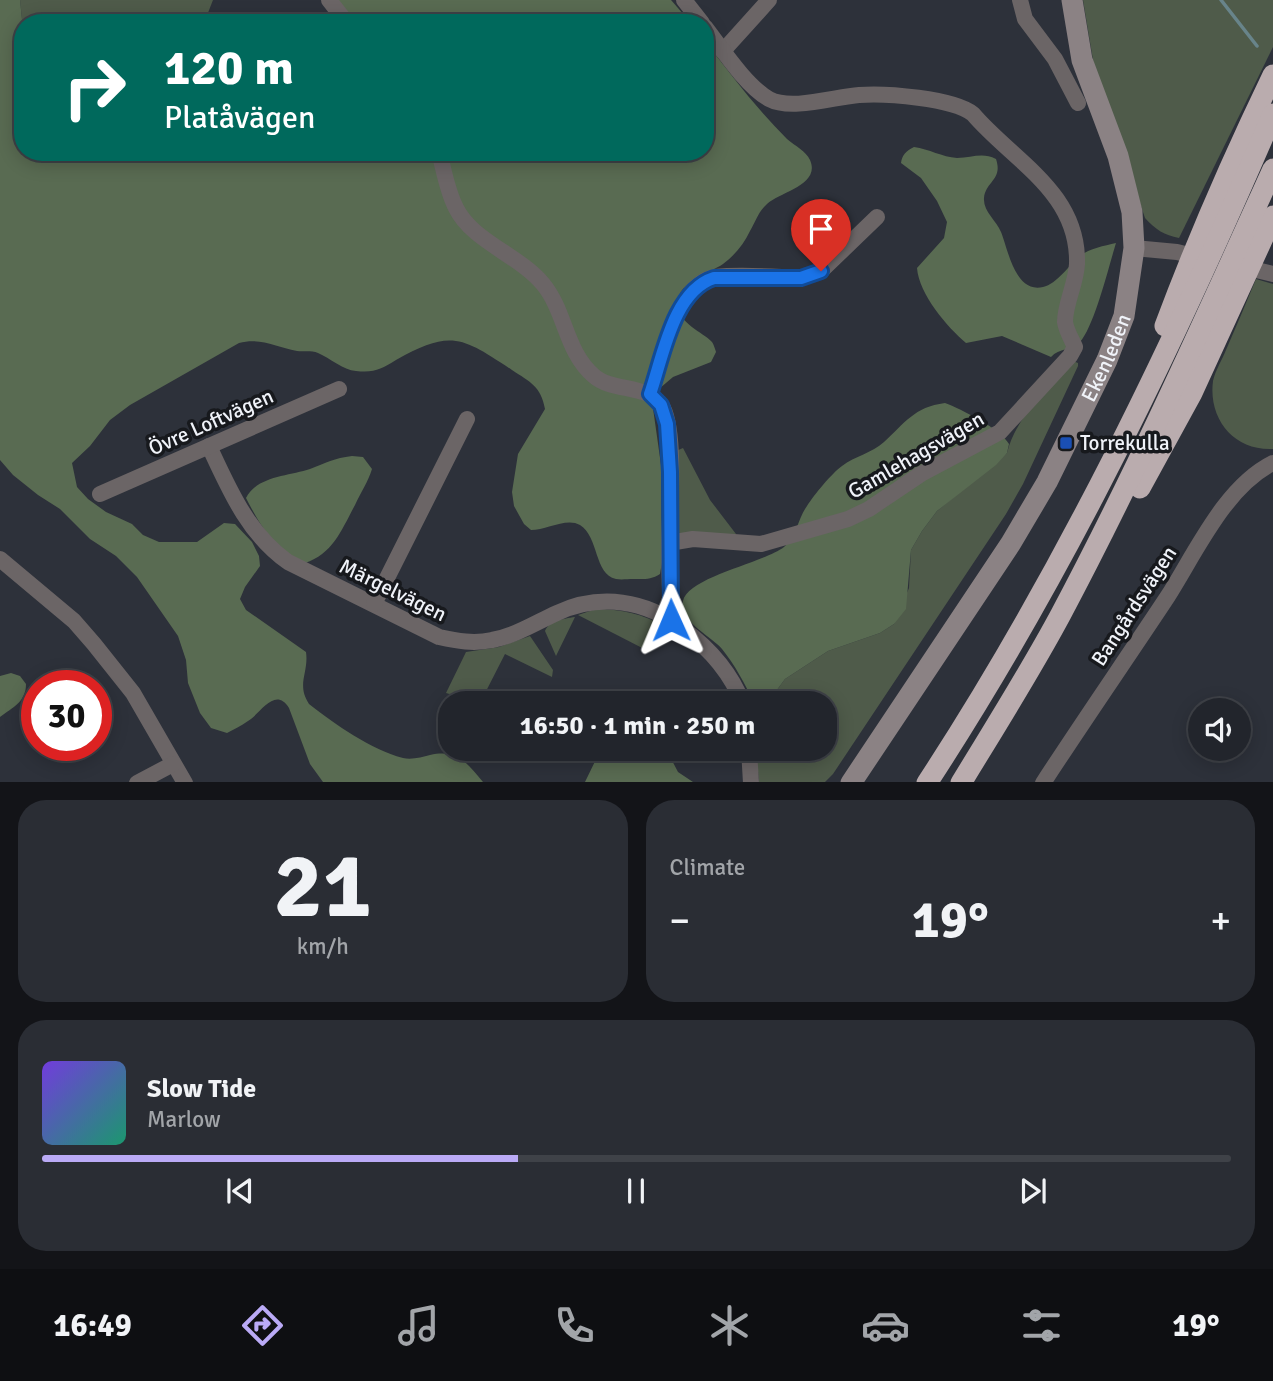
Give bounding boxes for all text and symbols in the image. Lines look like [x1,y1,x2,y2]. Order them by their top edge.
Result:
text: 120 m [164,38,294,98]
icon: right [49,42,140,133]
text: Platåvägen [164,98,315,137]
pin [791,199,851,271]
icon: arrive [802,210,840,248]
street label: Ekenleden [1075,310,1137,406]
street label: Övre Loftvägen [144,383,278,461]
street label: Gamlehagsvägen [843,406,989,504]
place label: Torrekulla [1080,430,1170,456]
marker: Torrekulla [1058,435,1074,451]
street label: Bangårdsvägen [1086,541,1182,671]
street label: Märgelvägen [335,553,451,627]
position arrow [634,583,708,657]
speed limit sign: 30 [21,670,112,761]
map controls [1188,698,1251,761]
button: sound [1188,698,1251,761]
text: 16:50 · 1 min · 250 m [520,710,755,742]
text: 21 [274,830,372,943]
text: Climate [670,853,745,882]
text: 19° [912,888,989,952]
text: − [670,897,690,944]
text: + [1210,897,1231,944]
text: km/h [297,932,349,961]
text: Slow Tide [147,1073,256,1105]
text: Marlow [147,1105,221,1134]
icon: previous [221,1172,259,1210]
icon: pause [617,1172,655,1210]
icon: next [1014,1172,1052,1210]
icon: directions [238,1301,287,1350]
icon: music [394,1301,443,1350]
icon: phone [550,1301,599,1350]
icon: climate [705,1301,754,1350]
icon: car [861,1301,910,1350]
icon: filters [1017,1301,1066,1350]
text: 16:49 [53,1306,132,1345]
text: 19° [1172,1306,1220,1345]

